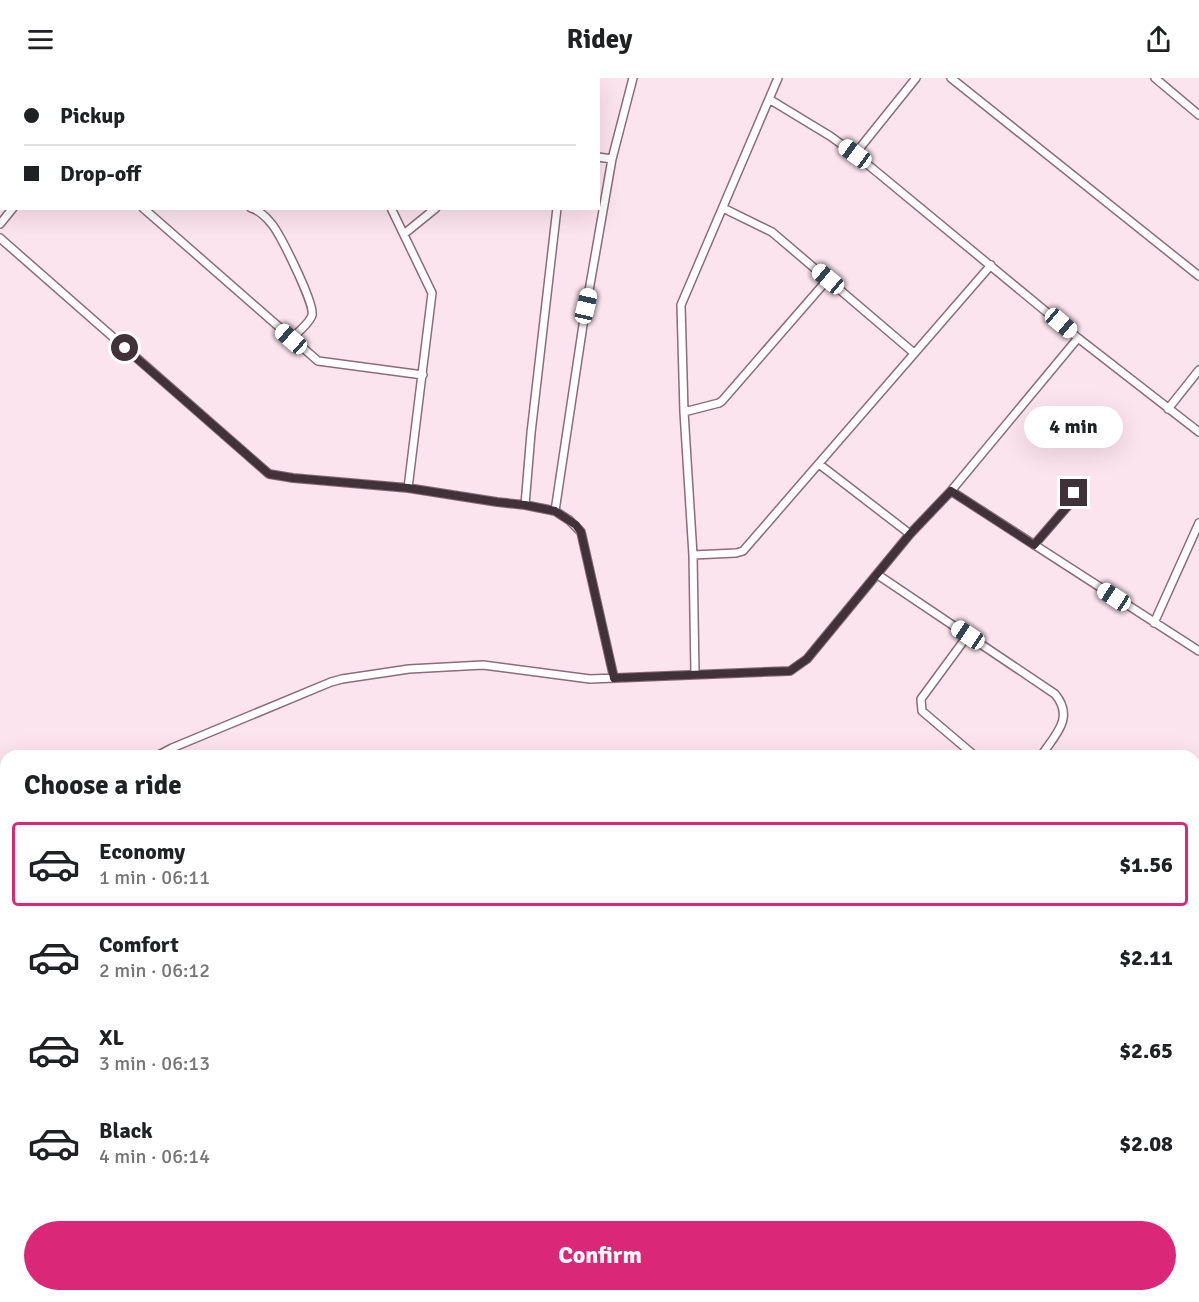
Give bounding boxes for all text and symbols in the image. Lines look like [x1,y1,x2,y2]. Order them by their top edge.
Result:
icon: menu [24,23,57,56]
text: Ridey [567,23,632,56]
icon: share [1142,23,1175,56]
text: Pickup [60,102,125,129]
car [835,136,875,172]
text: Drop-off [60,160,141,187]
car [808,261,848,297]
car [573,286,599,326]
car [1041,305,1081,341]
car [272,320,310,358]
route start [111,334,138,361]
callout: 4 min [1024,406,1124,448]
text: 4 min [1049,414,1098,439]
route end [1060,479,1087,506]
car [1094,580,1134,614]
car [948,617,988,653]
text: Choose a ride [24,769,182,802]
icon: car [27,837,81,891]
text: Economy [99,838,185,865]
text: $1.56 [1119,851,1173,878]
text: 1 min · 06:11 [99,865,210,890]
icon: car [27,930,81,984]
text: Comfort [99,931,179,958]
text: $2.11 [1119,944,1173,971]
text: 2 min · 06:12 [99,958,210,983]
icon: car [27,1023,81,1077]
text: XL [99,1024,124,1051]
text: $2.65 [1119,1037,1173,1064]
text: 3 min · 06:13 [99,1051,210,1076]
icon: car [27,1116,81,1170]
text: Black [99,1117,153,1144]
text: $2.08 [1119,1130,1173,1157]
text: 4 min · 06:14 [99,1144,210,1169]
button: Confirm [24,1221,1176,1290]

